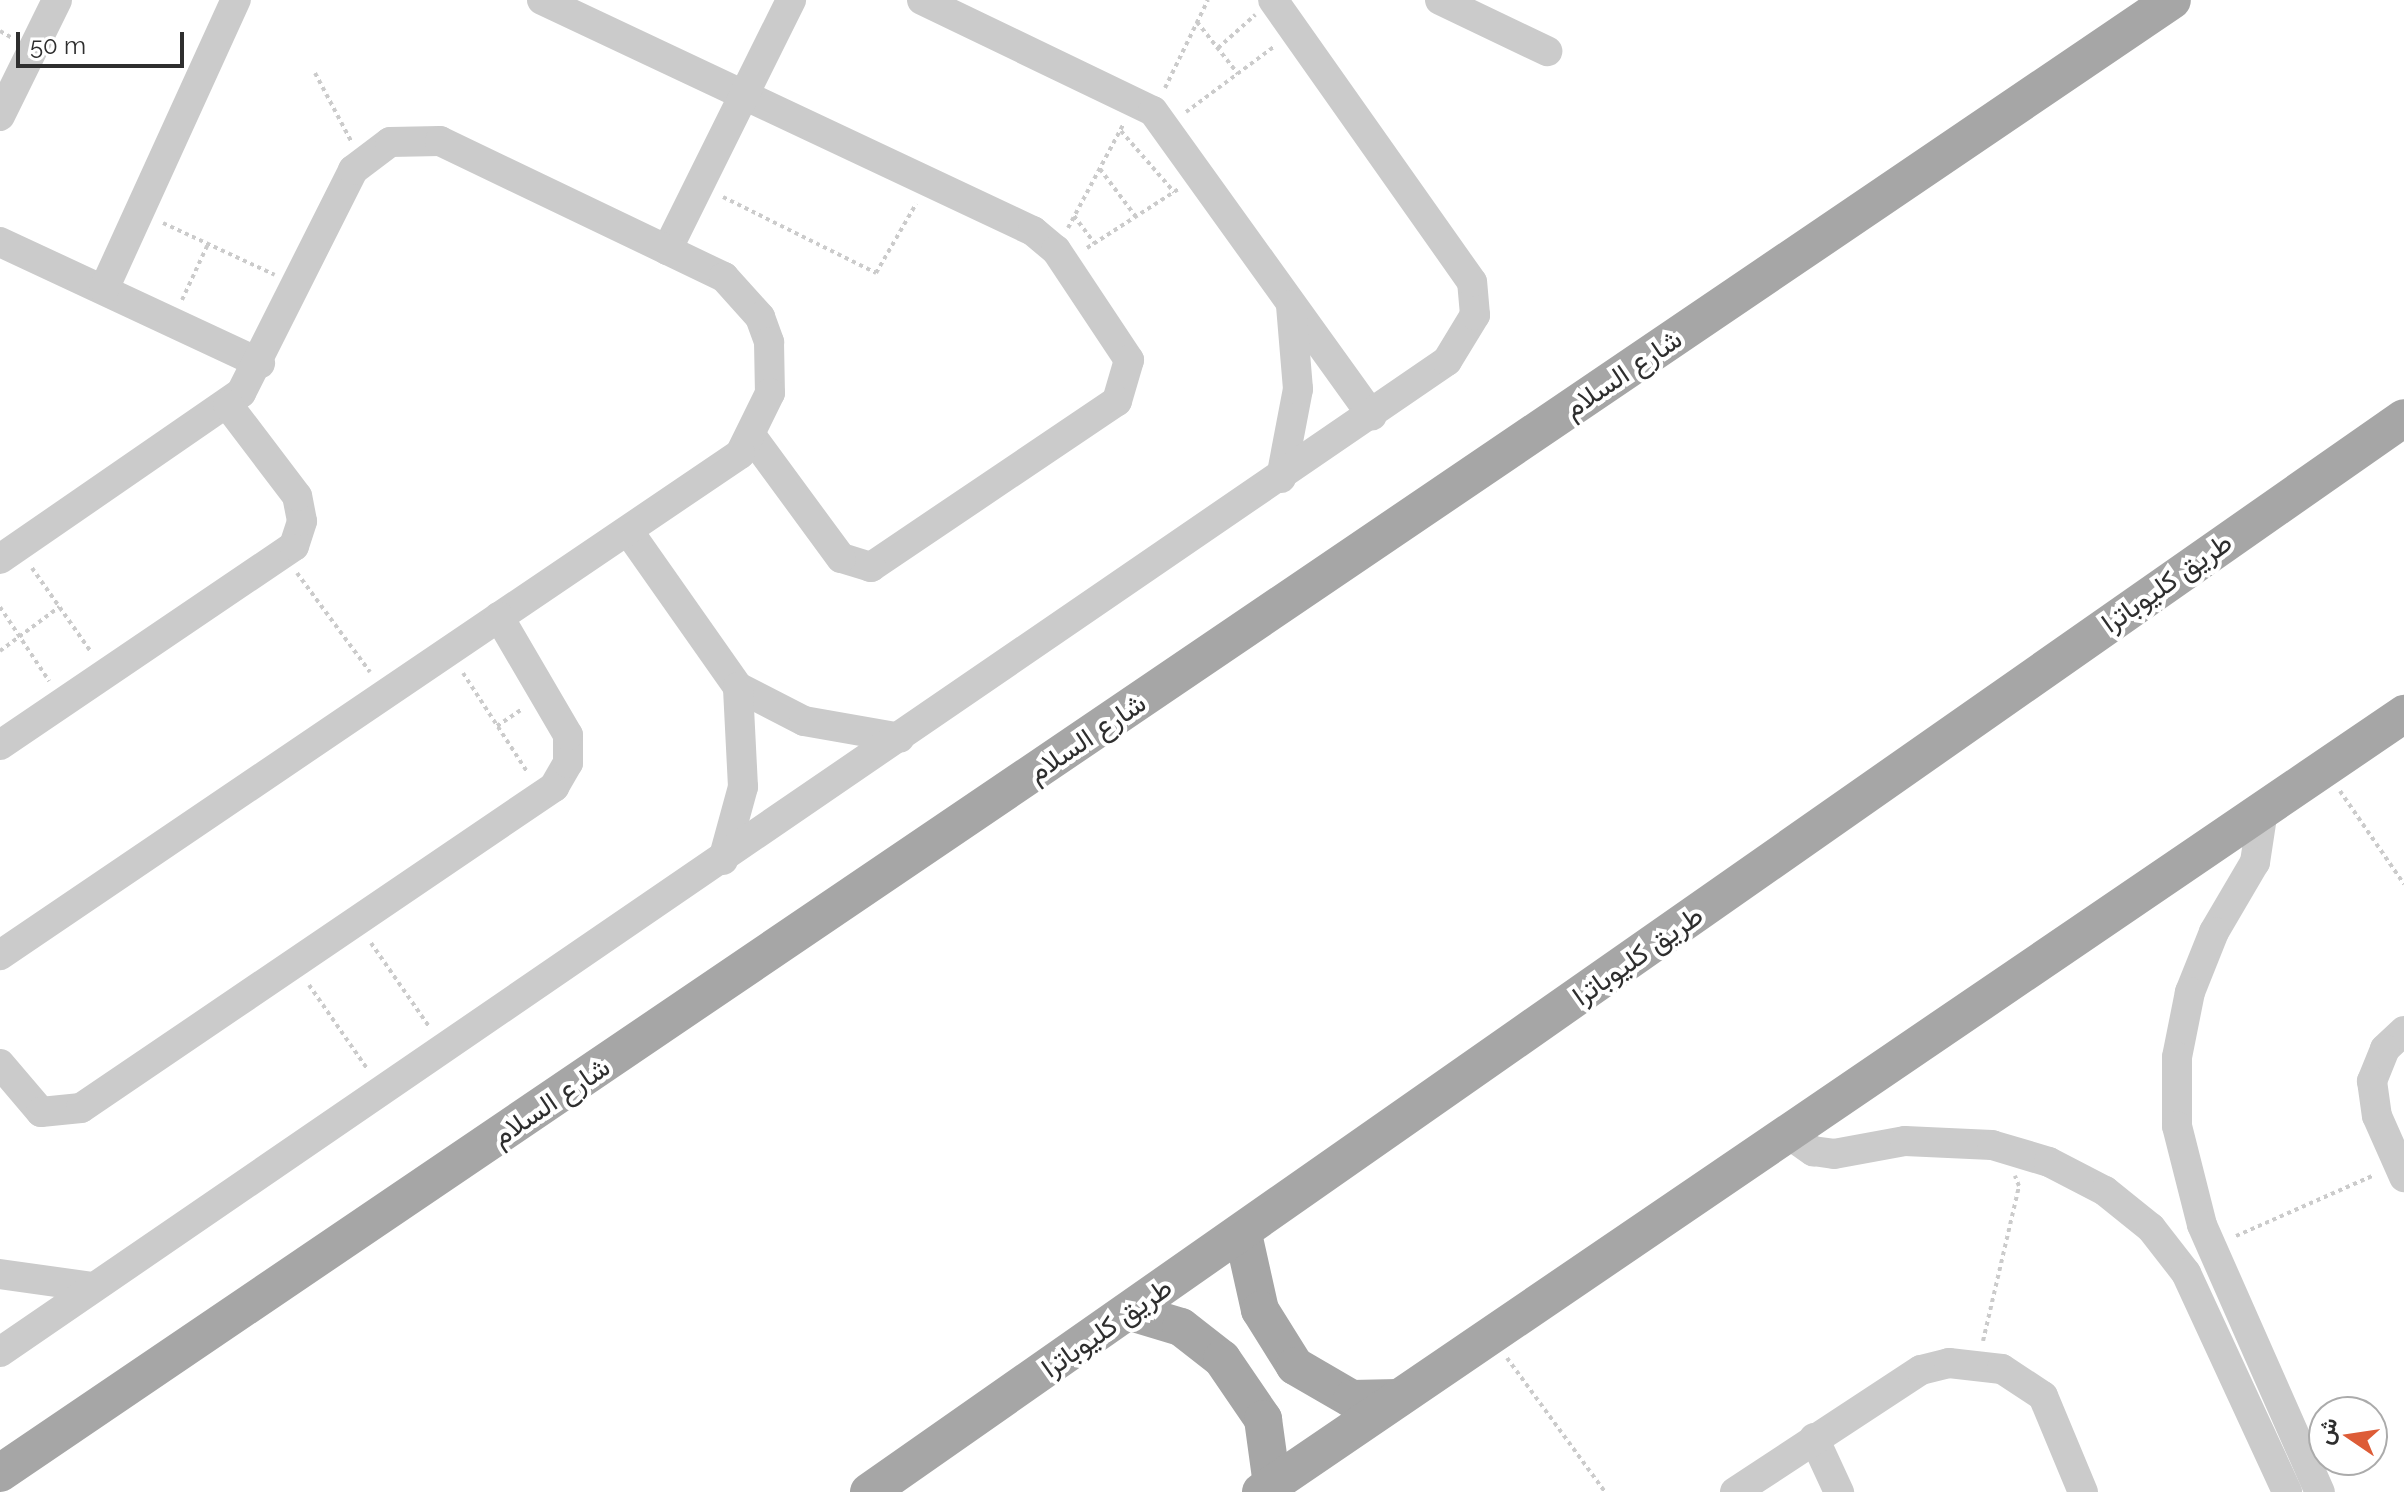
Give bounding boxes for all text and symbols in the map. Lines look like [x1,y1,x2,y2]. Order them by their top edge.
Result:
scale bar [20,16,188,66]
text: 50 m [30,31,86,60]
street label: شارع السلام [1558,322,1688,426]
street label: طريق كليوباترا [2095,526,2239,640]
street label: شارع السلام [1022,686,1152,790]
street label: طريق كليوباترا [1566,899,1710,1013]
street label: شارع السلام [486,1050,616,1154]
street label: طريق كليوباترا [1035,1271,1179,1385]
north arrow [2308,1396,2388,1476]
text: ش [2311,1415,2342,1447]

